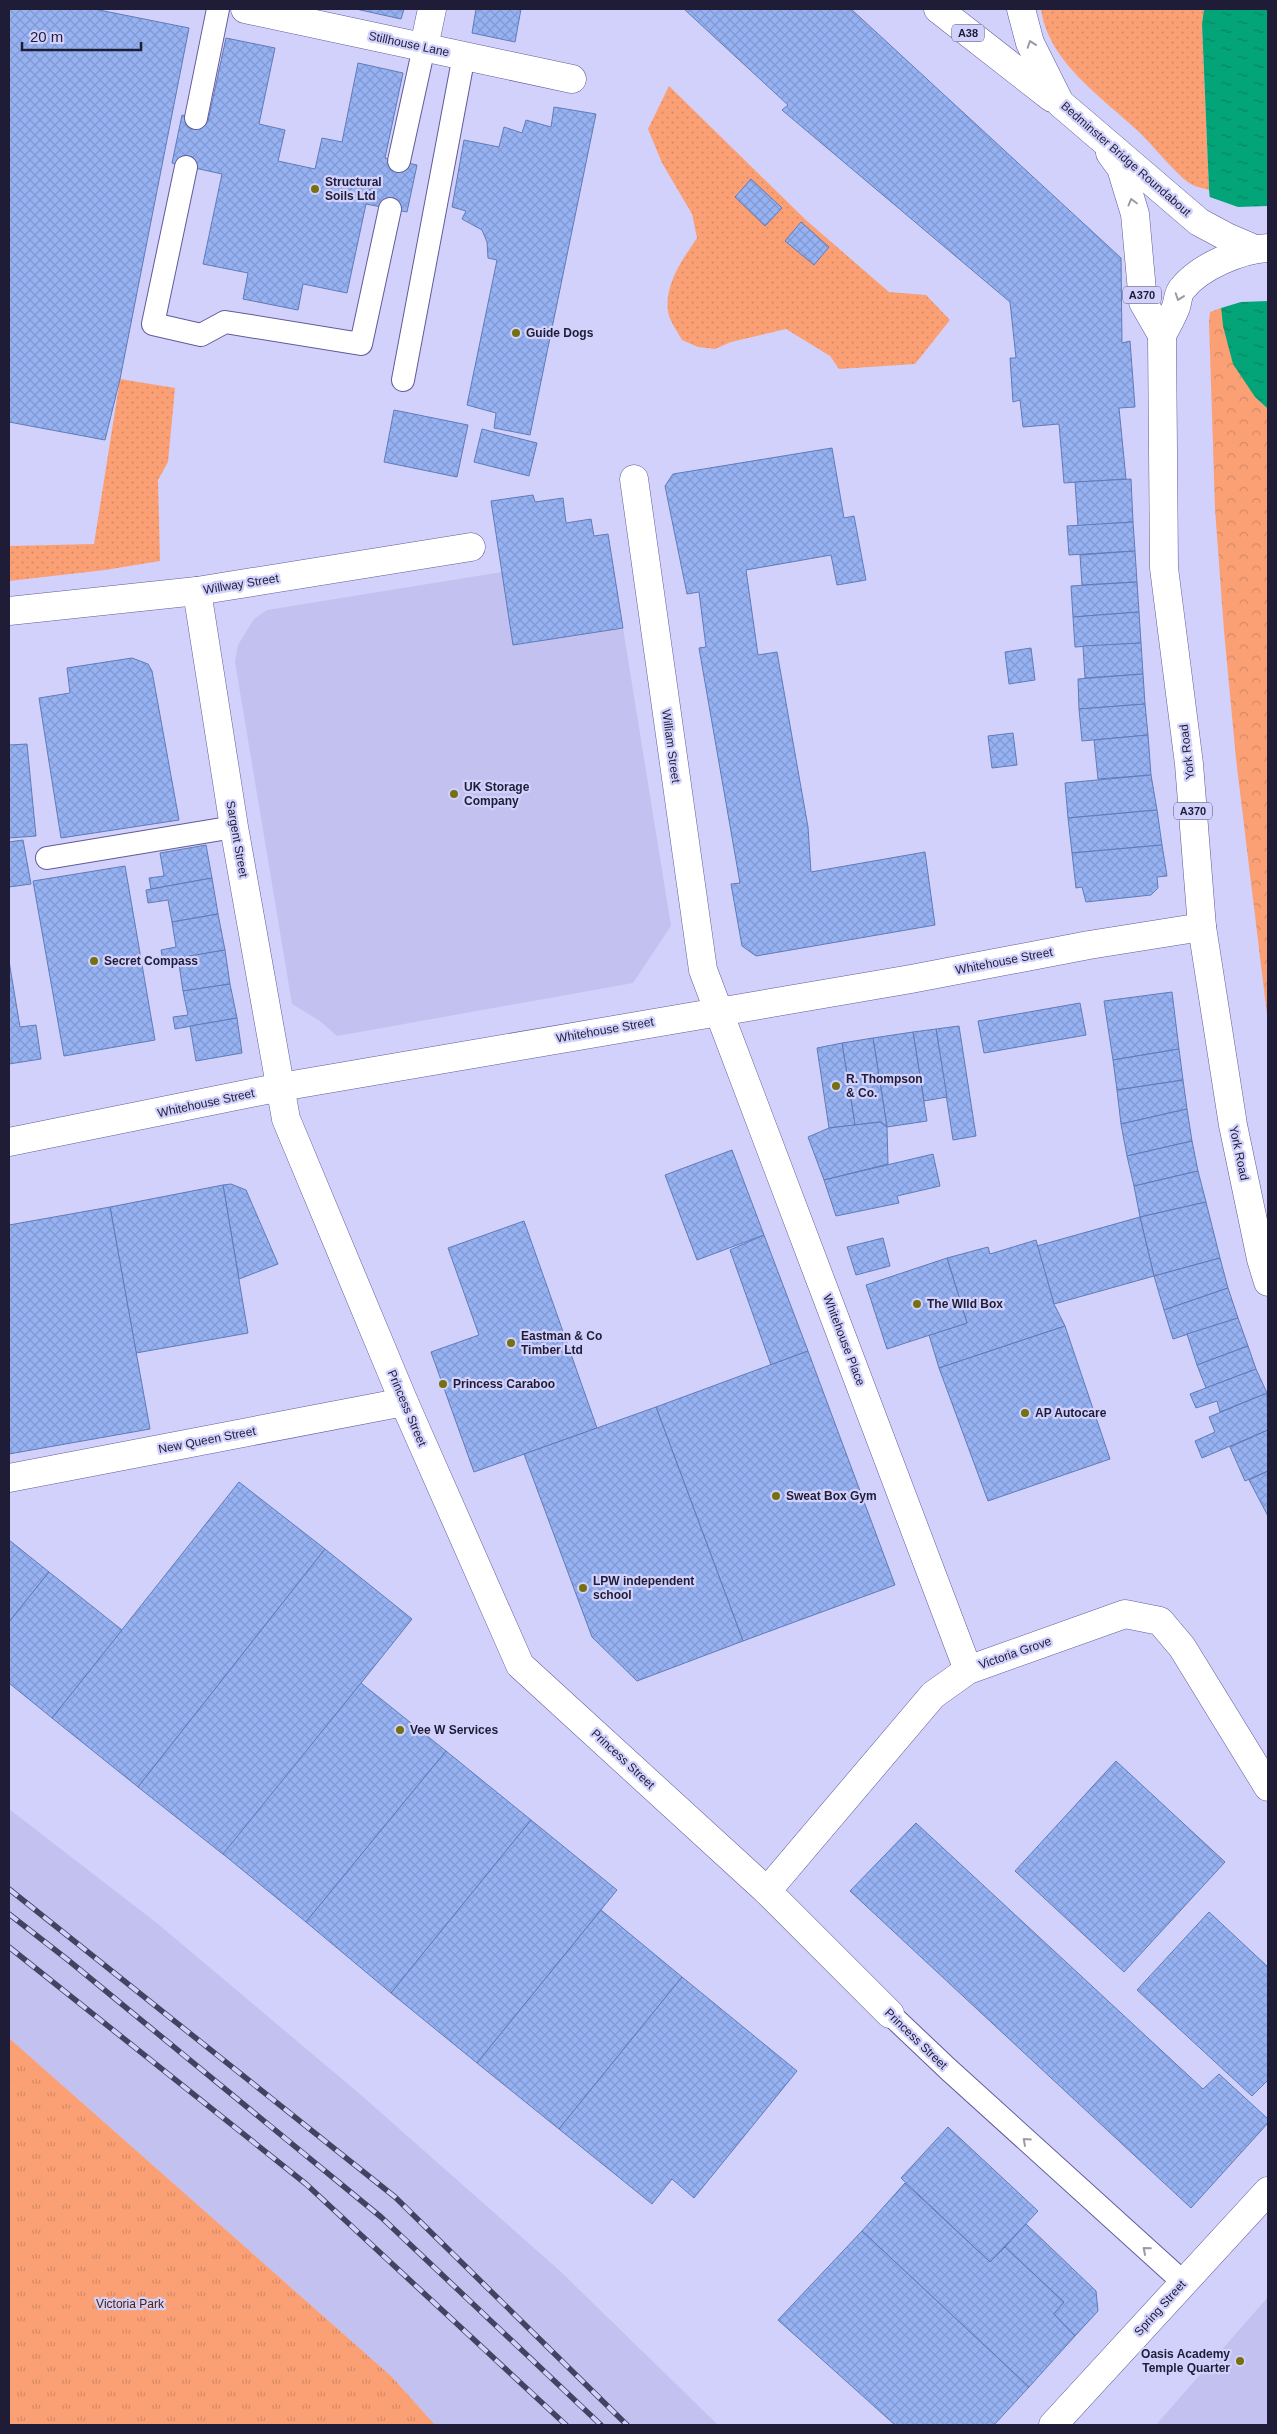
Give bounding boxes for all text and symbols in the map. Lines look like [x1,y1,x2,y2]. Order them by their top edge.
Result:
scale bar [22,20,141,52]
road number: A38 [952,24,984,42]
text: 20 m [30,28,63,45]
street label: Stillhouse Lane [367,29,451,59]
one-way arrow [1027,40,1037,49]
street label: Bedminster Bridge Roundabout [1058,99,1194,220]
place label: Structural Soils Ltd [325,175,382,203]
marker: Structural Soils Ltd [309,183,321,195]
one-way arrow [1127,197,1138,206]
road number: A370 [1123,286,1161,304]
one-way arrow [1175,292,1185,300]
place label: Guide Dogs [526,326,594,340]
marker: Guide Dogs [510,327,522,339]
street label: Willway Street [202,571,280,597]
street label: William Street [659,708,683,784]
street label: York Road [1177,724,1197,780]
place label: UK Storage Company [464,780,530,808]
marker: UK Storage Company [448,788,460,800]
street label: Sargent Street [223,800,251,879]
road number: A370 [1174,802,1212,819]
street label: Whitehouse Street [954,945,1054,977]
place label: Secret Compass [104,954,198,968]
marker: Secret Compass [88,955,100,967]
street label: Whitehouse Street [555,1014,655,1045]
place label: R. Thompson & Co. [846,1072,923,1100]
marker: R. Thompson & Co. [830,1080,842,1092]
street label: Whitehouse Street [156,1086,256,1120]
street label: York Road [1226,1124,1252,1182]
street label: Whitehouse Place [820,1292,868,1388]
place label: The WIld Box [927,1297,1003,1311]
marker: The WIld Box [911,1298,923,1310]
place label: Eastman & Co Timber Ltd [521,1329,602,1357]
marker: Eastman & Co Timber Ltd [505,1337,517,1349]
street label: Princess Street [385,1368,430,1449]
place label: Princess Caraboo [453,1377,555,1391]
marker: Princess Caraboo [437,1378,449,1390]
place label: AP Autocare [1035,1406,1107,1420]
marker: AP Autocare [1019,1407,1031,1419]
street label: New Queen Street [157,1424,257,1456]
place label: Sweat Box Gym [786,1489,877,1503]
marker: Sweat Box Gym [770,1490,782,1502]
place label: LPW independent school [593,1574,694,1602]
marker: LPW independent school [577,1582,589,1594]
street label: Victoria Grove [977,1634,1053,1672]
place label: Vee W Services [410,1723,498,1737]
marker: Vee W Services [394,1724,406,1736]
street label: Princess Street [588,1726,658,1792]
street label: Princess Street [882,2006,951,2073]
one-way arrow [1022,2138,1031,2147]
one-way arrow [1143,2247,1152,2256]
street label: Spring Street [1131,2277,1189,2339]
park label: Victoria Park [96,2297,165,2311]
place label: Oasis Academy Temple Quarter [1141,2347,1230,2375]
marker: Oasis Academy Temple Quarter [1234,2355,1246,2367]

